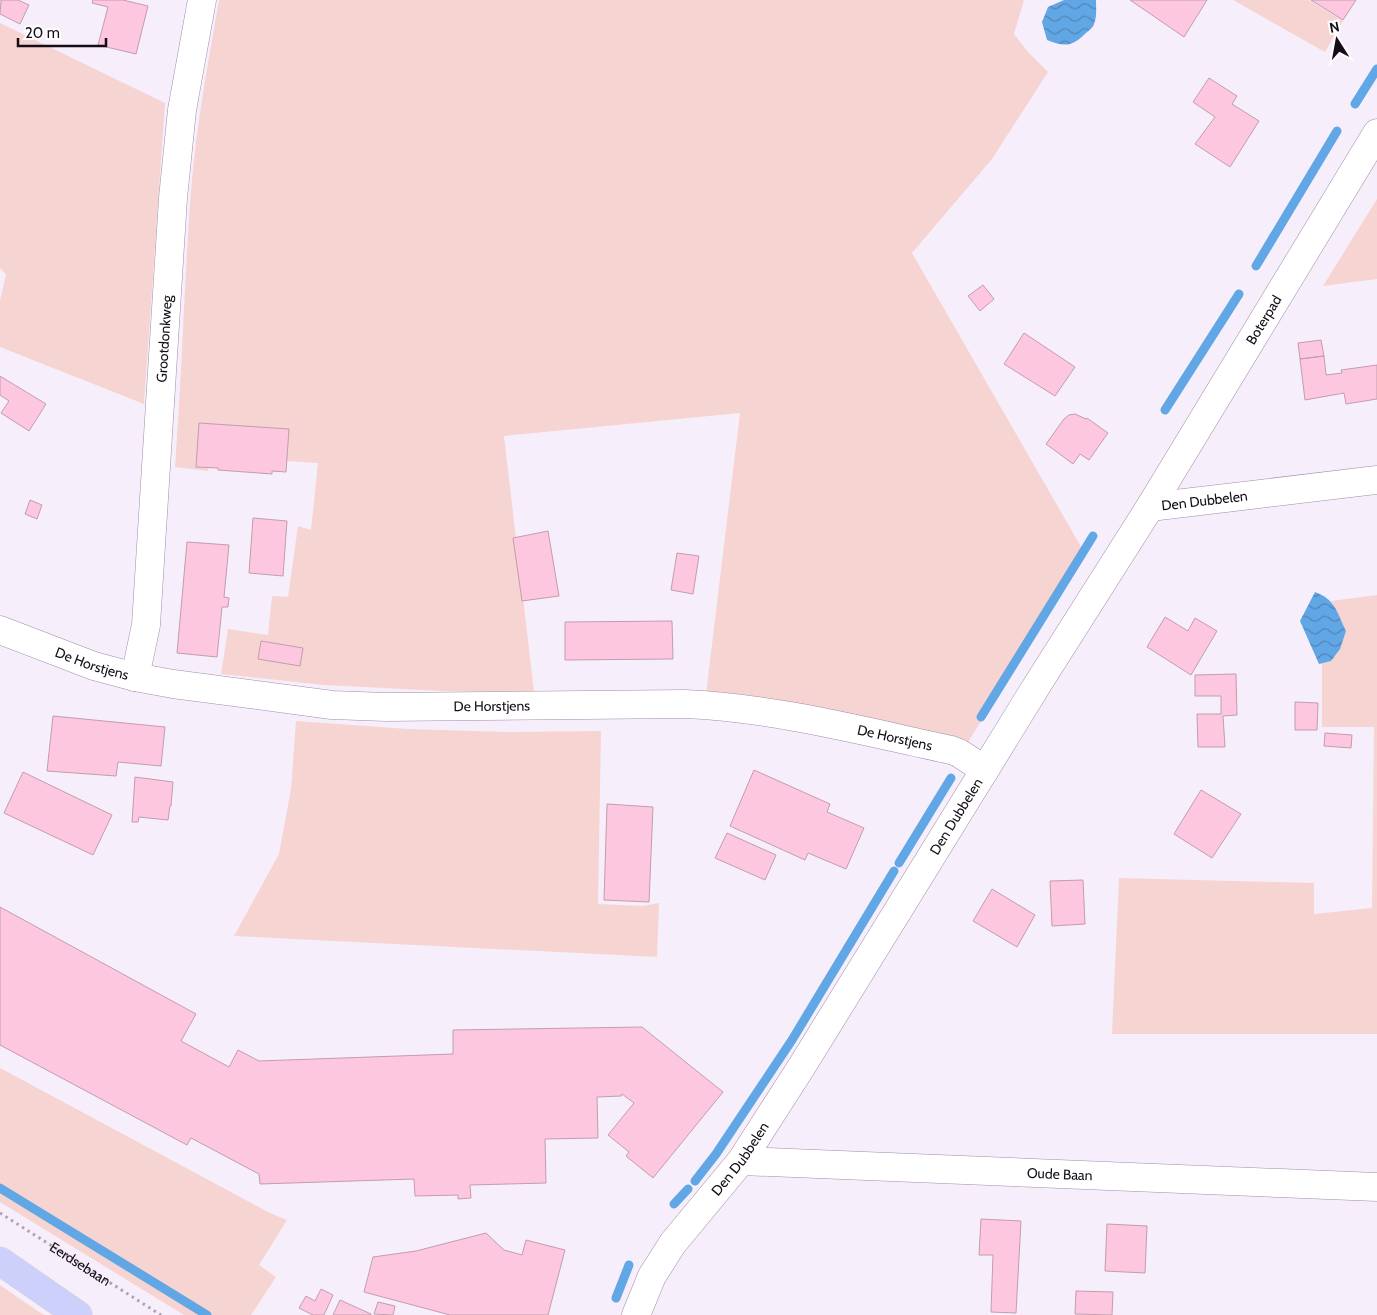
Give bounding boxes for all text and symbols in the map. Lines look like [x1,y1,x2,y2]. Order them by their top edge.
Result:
scale bar [18,15,105,47]
north arrow [1312,15,1362,65]
text: N [1328,17,1341,37]
text: 20 m [25,24,60,42]
street label: Boterpad [1242,292,1285,348]
street label: Grootdonkweg [152,294,176,383]
street label: Den Dubbelen [1160,486,1249,515]
street label: De Horstjens [53,643,131,684]
street label: De Horstjens [453,697,530,715]
street label: De Horstjens [856,721,934,755]
street label: Den Dubbelen [926,775,987,858]
street label: Den Dubbelen [707,1119,773,1199]
street label: Oude Baan [1026,1164,1093,1184]
street label: Eerdsebaan [46,1238,114,1290]

